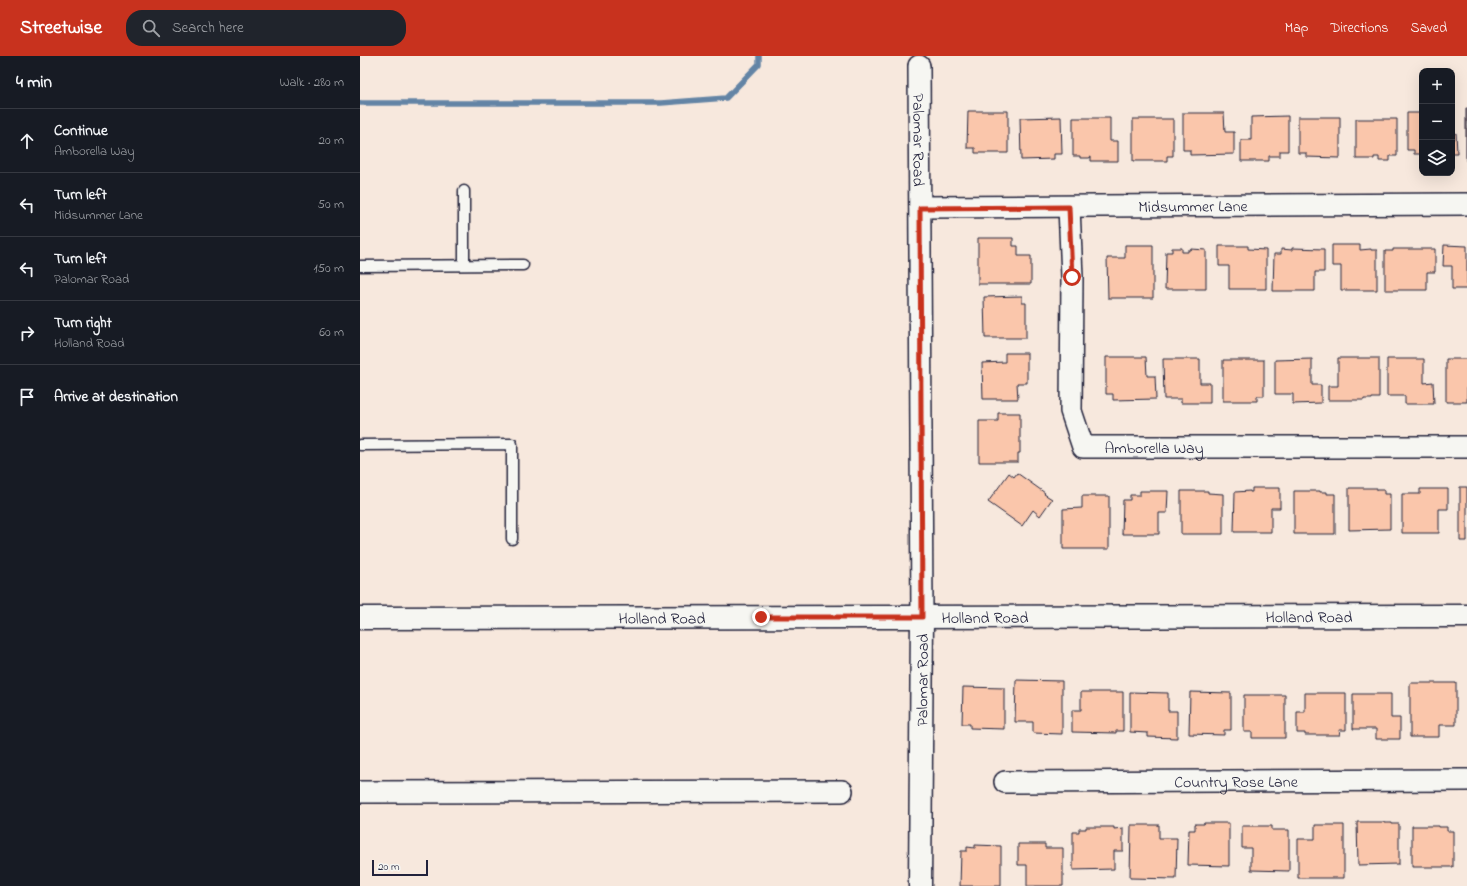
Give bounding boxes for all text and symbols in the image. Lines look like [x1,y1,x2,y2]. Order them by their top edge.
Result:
search box [126,10,406,46]
text: Streetwise [20,15,102,42]
icon: search [140,17,162,39]
text: Search here [172,17,244,39]
text: Map [1285,18,1308,39]
text: Directions [1330,18,1388,39]
text: Saved [1410,18,1447,39]
map controls [1419,68,1455,176]
button: + [1419,68,1455,104]
text: 4 min [16,70,52,95]
text: Walk · 280 m [279,73,344,92]
street label: Palomar Road [905,94,930,187]
button: − [1419,104,1455,140]
text: Continue [54,120,108,142]
icon: ahead [16,130,38,152]
text: 20 m [319,131,344,150]
button: layers [1419,140,1455,176]
text: Amborella Way [54,142,135,161]
text: Turn left [54,184,107,206]
icon: left [16,194,38,216]
text: 50 m [318,195,344,214]
street label: Midsummer Lane [1138,195,1249,220]
text: Midsummer Lane [54,206,143,225]
text: Turn left [54,248,107,270]
icon: left [16,258,38,280]
text: 150 m [313,259,344,278]
route start [1063,268,1081,286]
text: Palomar Road [54,270,129,289]
text: Turn right [54,312,112,334]
icon: right [16,322,38,344]
text: 60 m [319,323,344,342]
text: Holland Road [54,334,125,353]
icon: arrive [16,386,38,408]
text: Arrive at destination [54,386,178,408]
street label: Amborella Way [1104,437,1204,461]
street label: Holland Road [1266,606,1352,630]
street label: Holland Road [619,607,705,632]
street label: Holland Road [942,607,1028,631]
route end [752,608,770,626]
street label: Palomar Road [911,634,936,727]
street label: Country Rose Lane [1174,771,1299,795]
scale bar [372,858,428,877]
text: 20 m [378,859,400,875]

